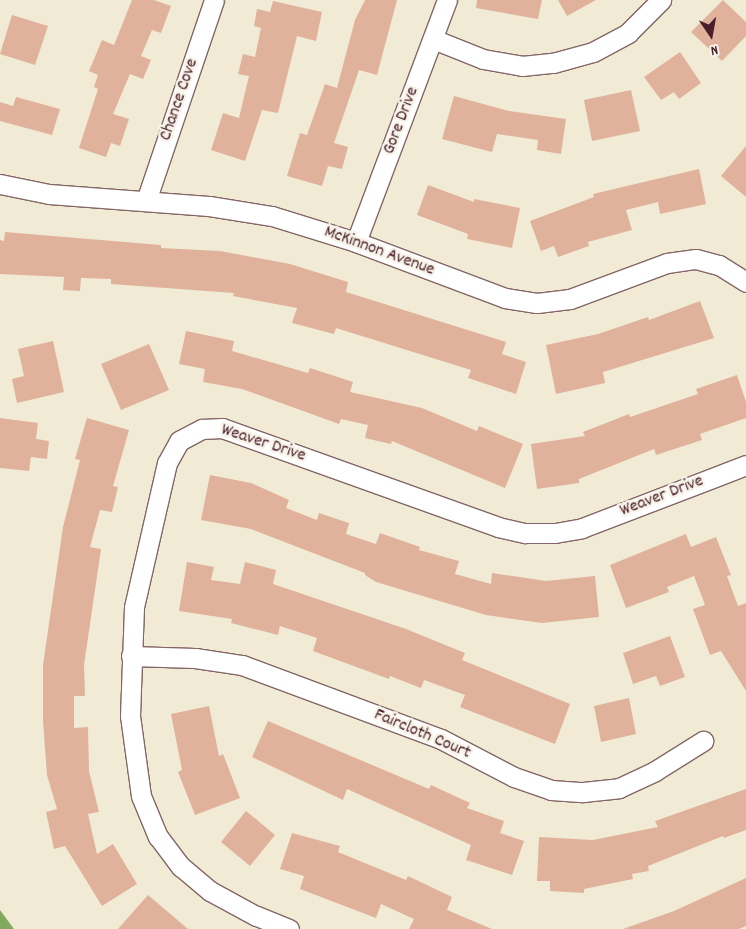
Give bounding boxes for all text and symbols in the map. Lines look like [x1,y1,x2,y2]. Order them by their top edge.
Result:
north arrow [686,10,736,60]
text: N [709,39,720,60]
street label: Chance Cove [156,56,204,144]
street label: Gore Drive [379,84,425,158]
street label: McKinnon Avenue [321,222,437,282]
street label: Weaver Drive [218,420,308,468]
street label: Weaver Drive [617,471,707,523]
street label: Faircloth Court [370,705,474,765]

